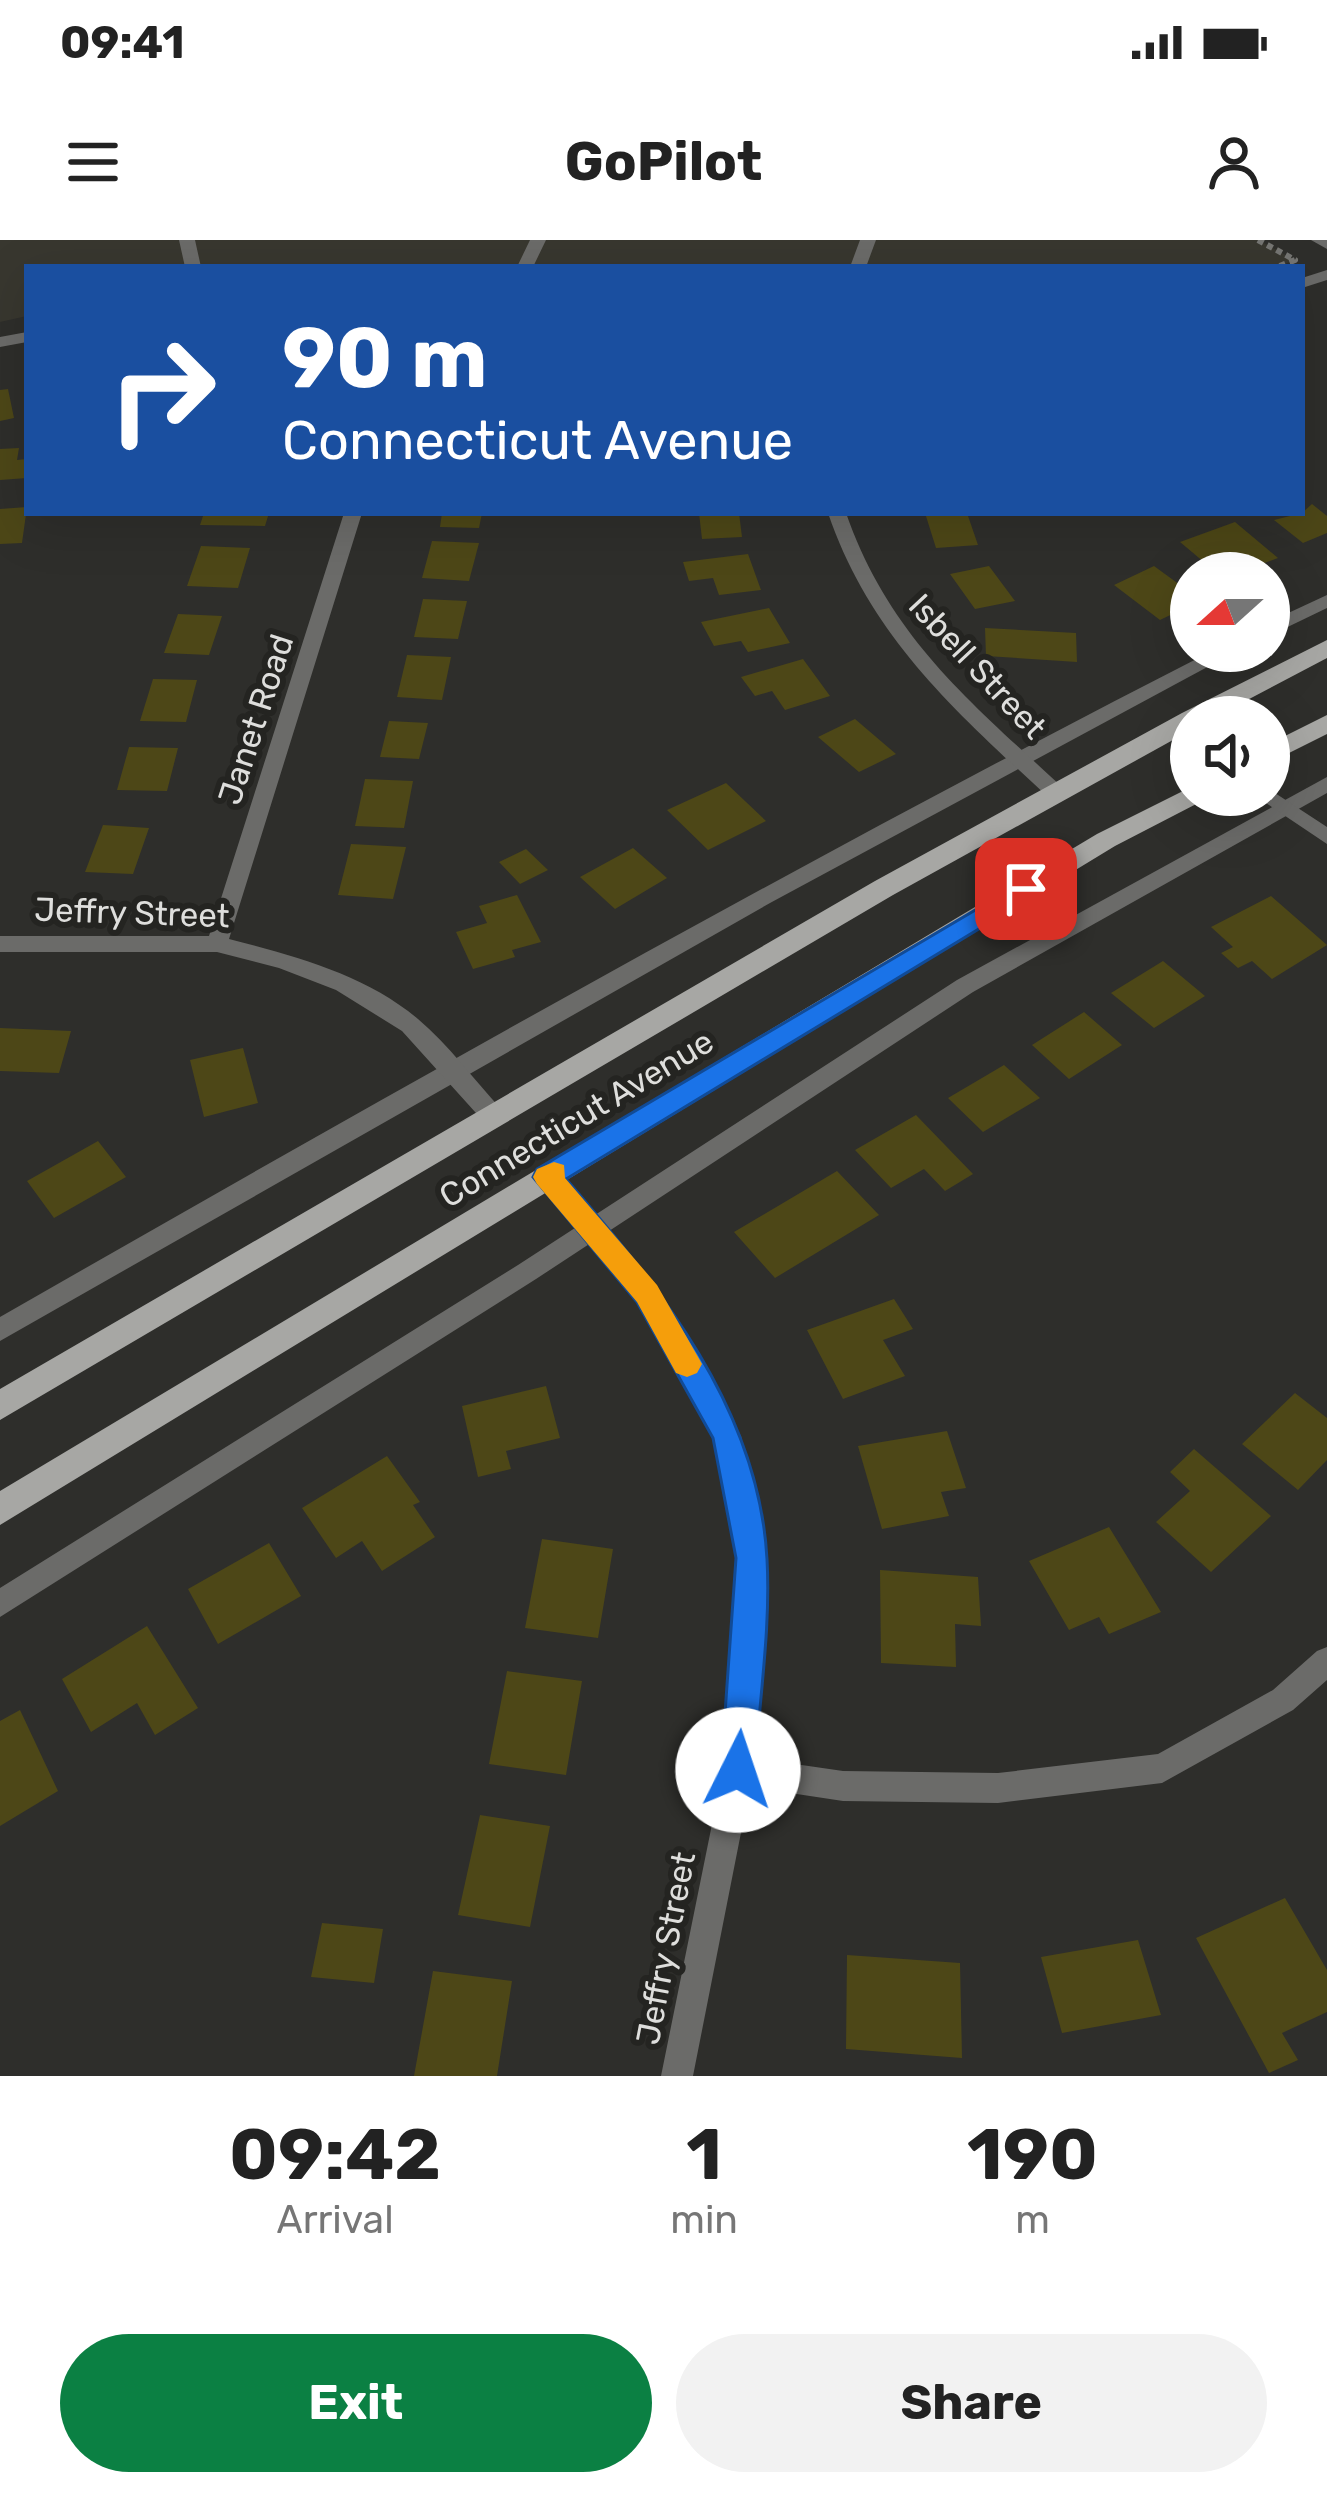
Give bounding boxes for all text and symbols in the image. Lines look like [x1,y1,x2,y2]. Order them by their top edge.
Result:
text: 09:41 [60,16,185,69]
icon: menu [60,129,126,195]
icon: person [1201,129,1267,195]
text: GoPilot [565,130,762,194]
text: 90 m [282,308,488,408]
icon: right [84,312,240,468]
text: Connecticut Avenue [282,409,793,473]
north arrow [1170,552,1290,672]
map controls [1170,552,1290,816]
street label: Isbell Street [901,586,1055,747]
street label: Janet Road [210,629,301,809]
button: sound [1170,696,1290,816]
pin [975,838,1077,940]
icon: arrive [993,856,1059,922]
street label: Jeffry Street [34,890,230,935]
street label: Connecticut Avenue [432,1021,720,1216]
position arrow [675,1707,801,1833]
street label: Jeffry Street [628,1848,703,2048]
text: 09:42 [229,2112,441,2197]
text: 1 [686,2112,722,2197]
text: 190 [967,2112,1098,2197]
text: Arrival [277,2197,394,2243]
text: min [670,2197,738,2243]
text: m [1015,2197,1050,2243]
button: Exit [60,2334,652,2472]
button: Share [676,2334,1267,2472]

